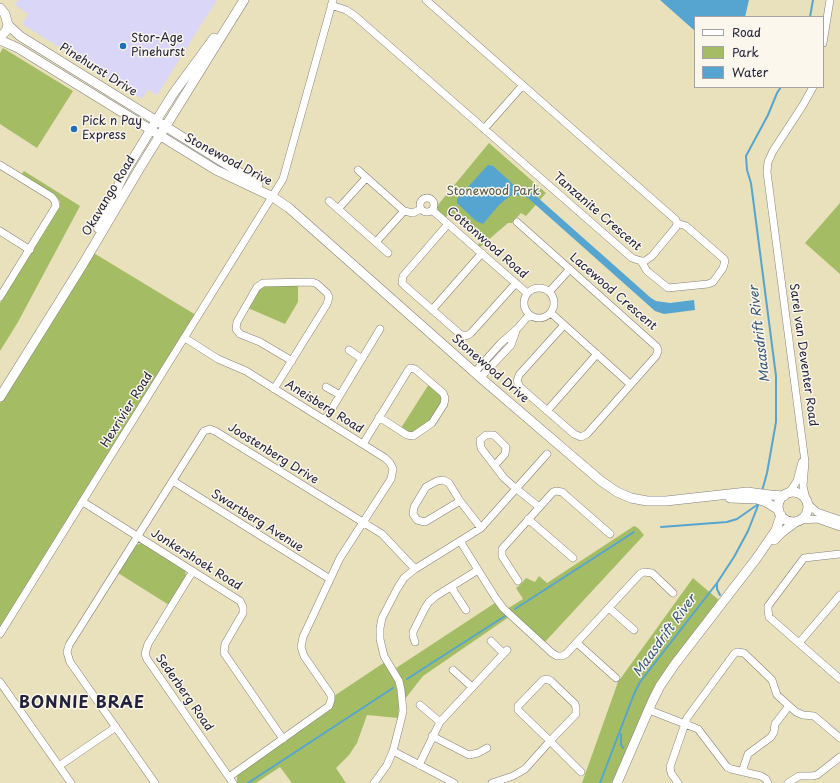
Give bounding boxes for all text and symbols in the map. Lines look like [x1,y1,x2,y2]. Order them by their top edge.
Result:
legend [694,16,824,88]
text: Road [732,23,761,41]
place label: Stor-Age Pinehurst [131,32,185,60]
street label: Pinehurst Drive [57,40,139,100]
marker: Stor-Age Pinehurst [118,41,128,51]
text: Park [732,43,759,61]
text: Water [732,63,768,81]
place label: Pick n Pay Express [82,115,142,143]
marker: Pick n Pay Express [69,124,79,134]
street label: Stonewood Drive [182,131,274,189]
street label: Okavango Road [79,153,139,239]
street label: Tanzanite Crescent [550,170,644,254]
park label: Stonewood Park [446,185,540,199]
street label: Cottonwood Road [444,204,530,282]
street label: Lacewood Crescent [567,250,659,334]
street label: Sarel van Deventer Road [786,283,820,427]
water label: Maasdrift River [746,285,774,383]
street label: Stonewood Drive [449,332,531,406]
street label: Hexrivier Road [98,370,156,450]
street label: Aneisberg Road [282,377,366,437]
street label: Joostenberg Drive [225,420,321,488]
street label: Swartberg Avenue [208,487,306,555]
street label: Jonkershoek Road [148,526,244,594]
water label: Maasdrift River [630,592,700,680]
street label: Sederberg Road [152,652,216,734]
district label: BONNIE BRAE [19,694,145,714]

